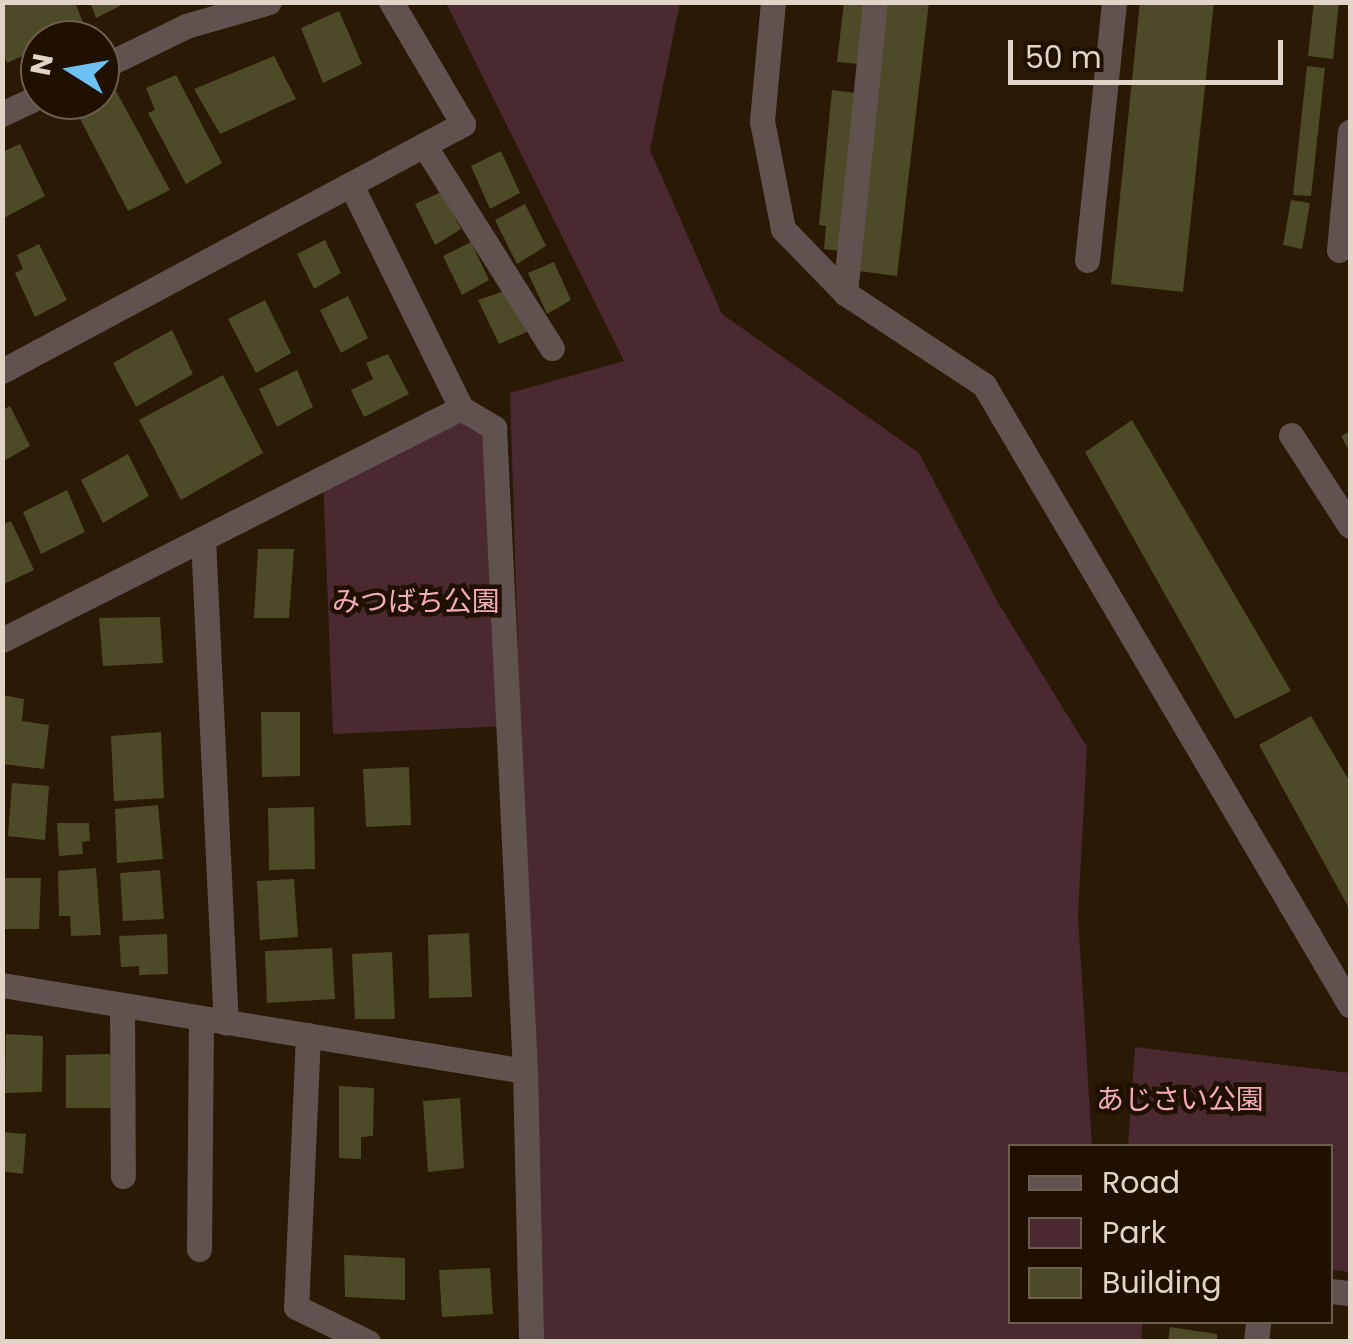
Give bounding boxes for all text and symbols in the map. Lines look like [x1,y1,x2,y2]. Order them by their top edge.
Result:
north arrow [20,20,120,120]
scale bar [1013,20,1288,82]
text: 50 m [1025,36,1102,79]
text: N [21,51,63,79]
park label: みつばち公園 [332,585,500,619]
park label: あじさい公園 [1096,1083,1264,1117]
legend [1008,1144,1333,1324]
text: Road [1102,1161,1180,1204]
text: Park [1102,1211,1166,1254]
text: Building [1102,1261,1222,1304]

